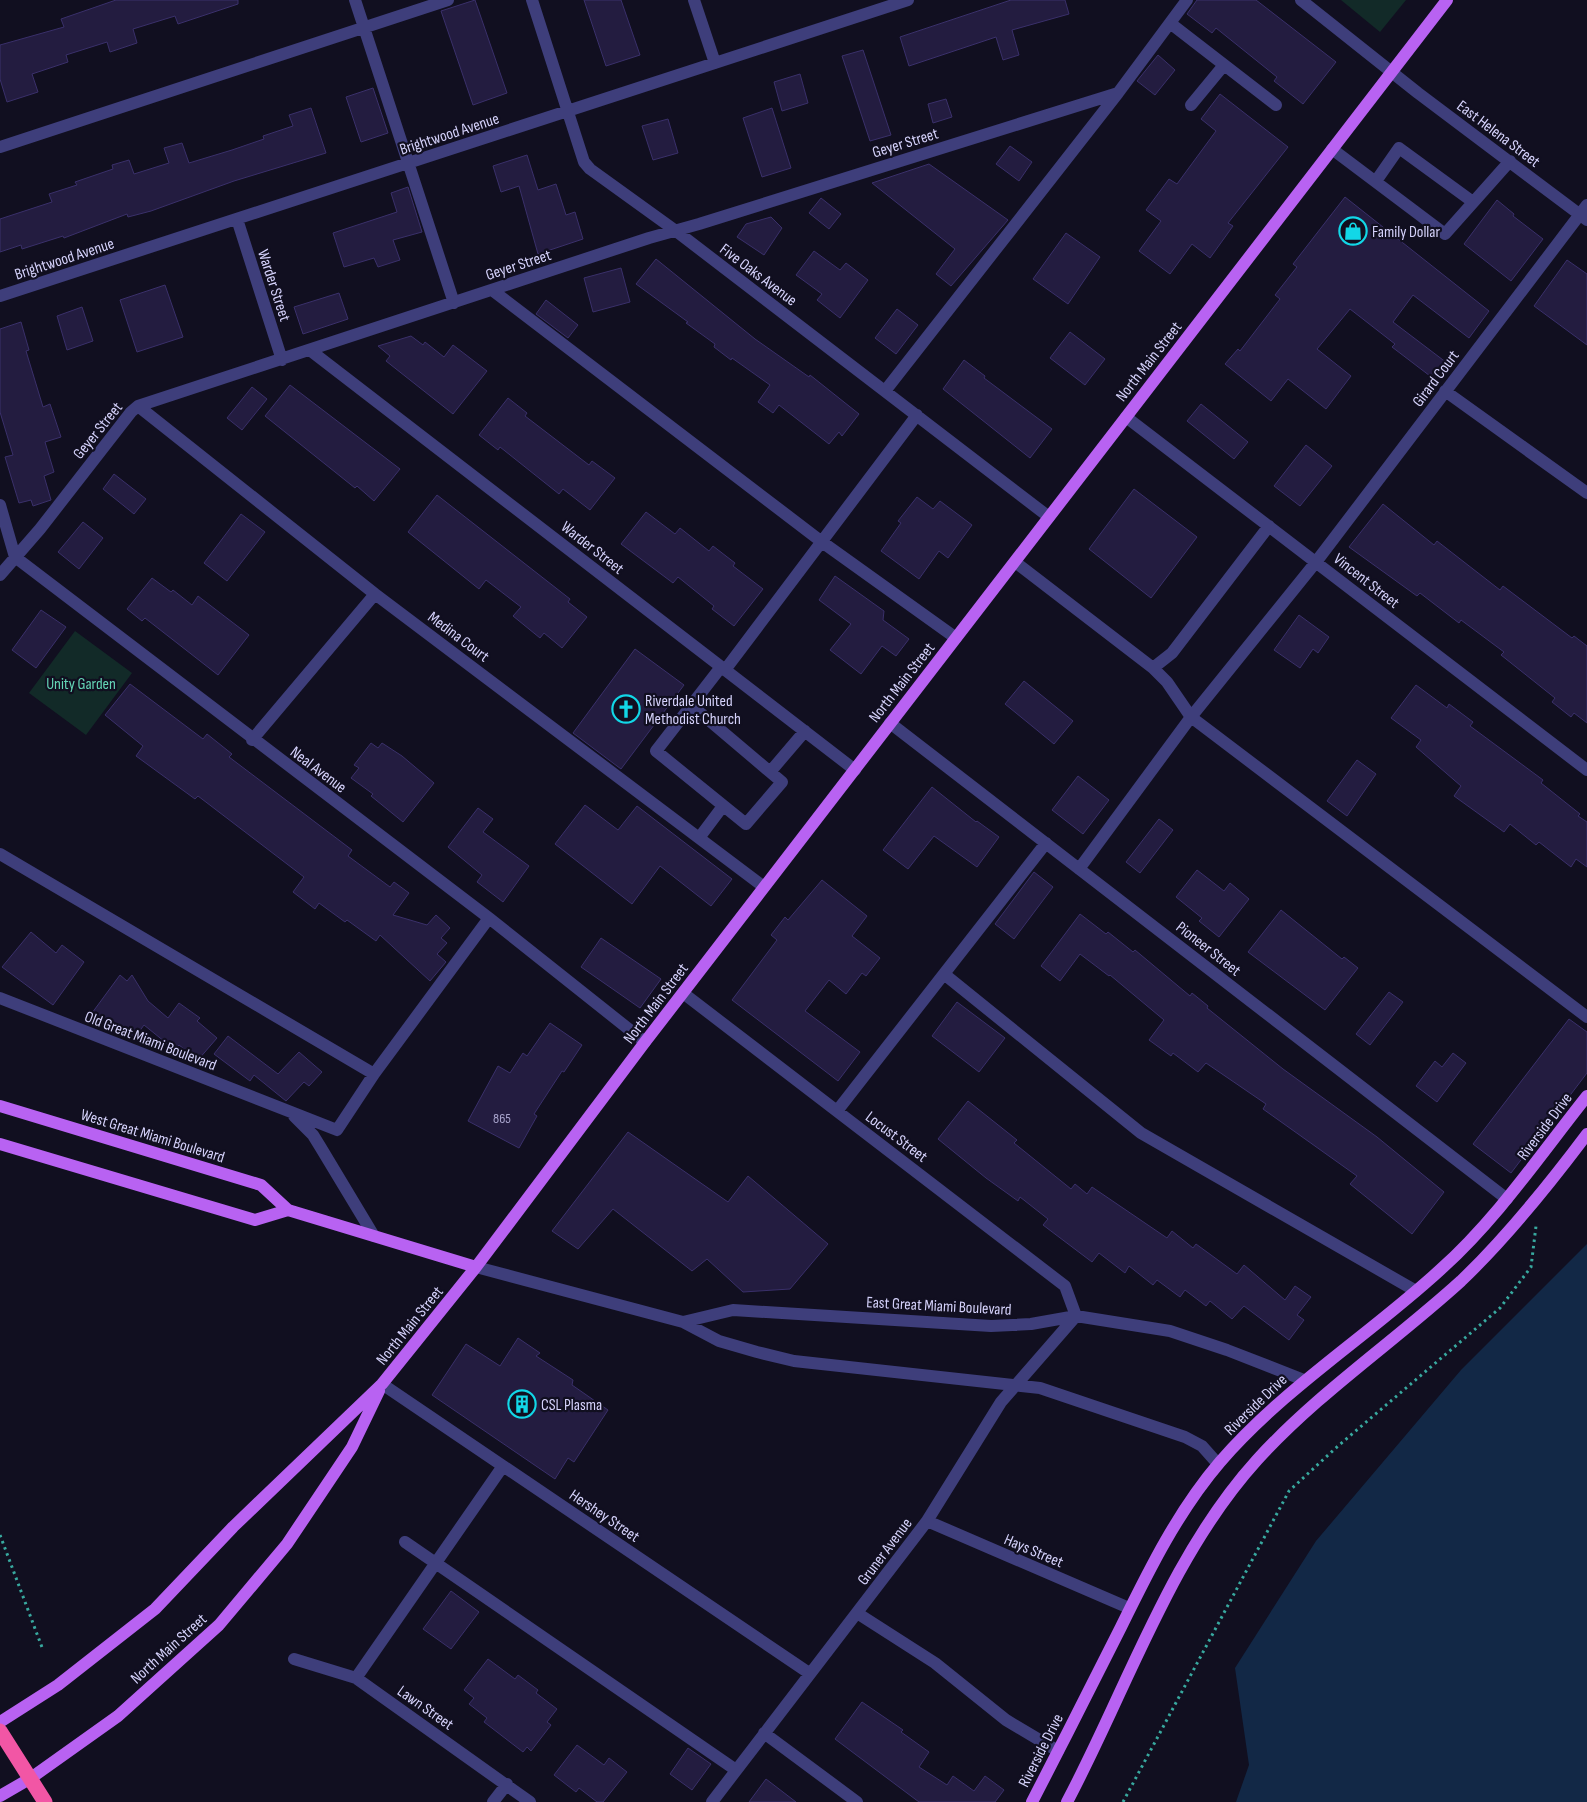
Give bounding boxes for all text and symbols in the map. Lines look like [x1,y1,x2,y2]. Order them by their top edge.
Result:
street label: East Helena Street [1453,97,1543,172]
street label: Brightwood Avenue [397,109,502,159]
street label: Geyer Street [870,124,941,162]
shop icon: Family Dollar [1338,216,1368,246]
place label: Family Dollar [1372,223,1441,242]
street label: Brightwood Avenue [12,234,117,284]
street label: Five Oaks Avenue [716,240,800,310]
street label: Geyer Street [483,246,554,285]
street label: Warder Street [253,247,294,324]
street label: North Main Street [1112,318,1186,405]
street label: Girard Court [1409,347,1464,411]
street label: Geyer Street [69,399,127,463]
street label: Warder Street [557,518,627,579]
street label: Vincent Street [1330,550,1403,613]
street label: Medina Court [424,608,493,666]
street label: North Main Street [865,639,939,726]
park label: Unity Garden [46,675,116,694]
place label: Riverdale United Methodist Church [645,692,741,729]
church icon: Riverdale United Methodist Church [611,694,641,724]
street label: Neal Avenue [286,743,350,797]
street label: Pioneer Street [1172,918,1244,980]
street label: North Main Street [620,960,693,1048]
street label: Old Great Miami Boulevard [82,1007,219,1075]
street label: Riverside Drive [1514,1089,1577,1164]
street label: West Great Miami Boulevard [78,1106,227,1167]
street label: Locust Street [861,1108,931,1167]
house number: 865 [493,1110,511,1127]
street label: North Main Street [373,1283,448,1369]
street label: East Great Miami Boulevard [866,1293,1012,1320]
street label: Riverside Drive [1221,1371,1291,1440]
building icon: CSL Plasma [507,1389,537,1419]
place label: CSL Plasma [541,1396,602,1415]
street label: Hershey Street [566,1486,643,1547]
street label: Gruner Avenue [854,1515,917,1589]
street label: Hays Street [1001,1530,1066,1572]
street label: North Main Street [127,1610,211,1688]
street label: Lawn Street [393,1682,457,1734]
street label: Riverside Drive [1015,1711,1068,1790]

